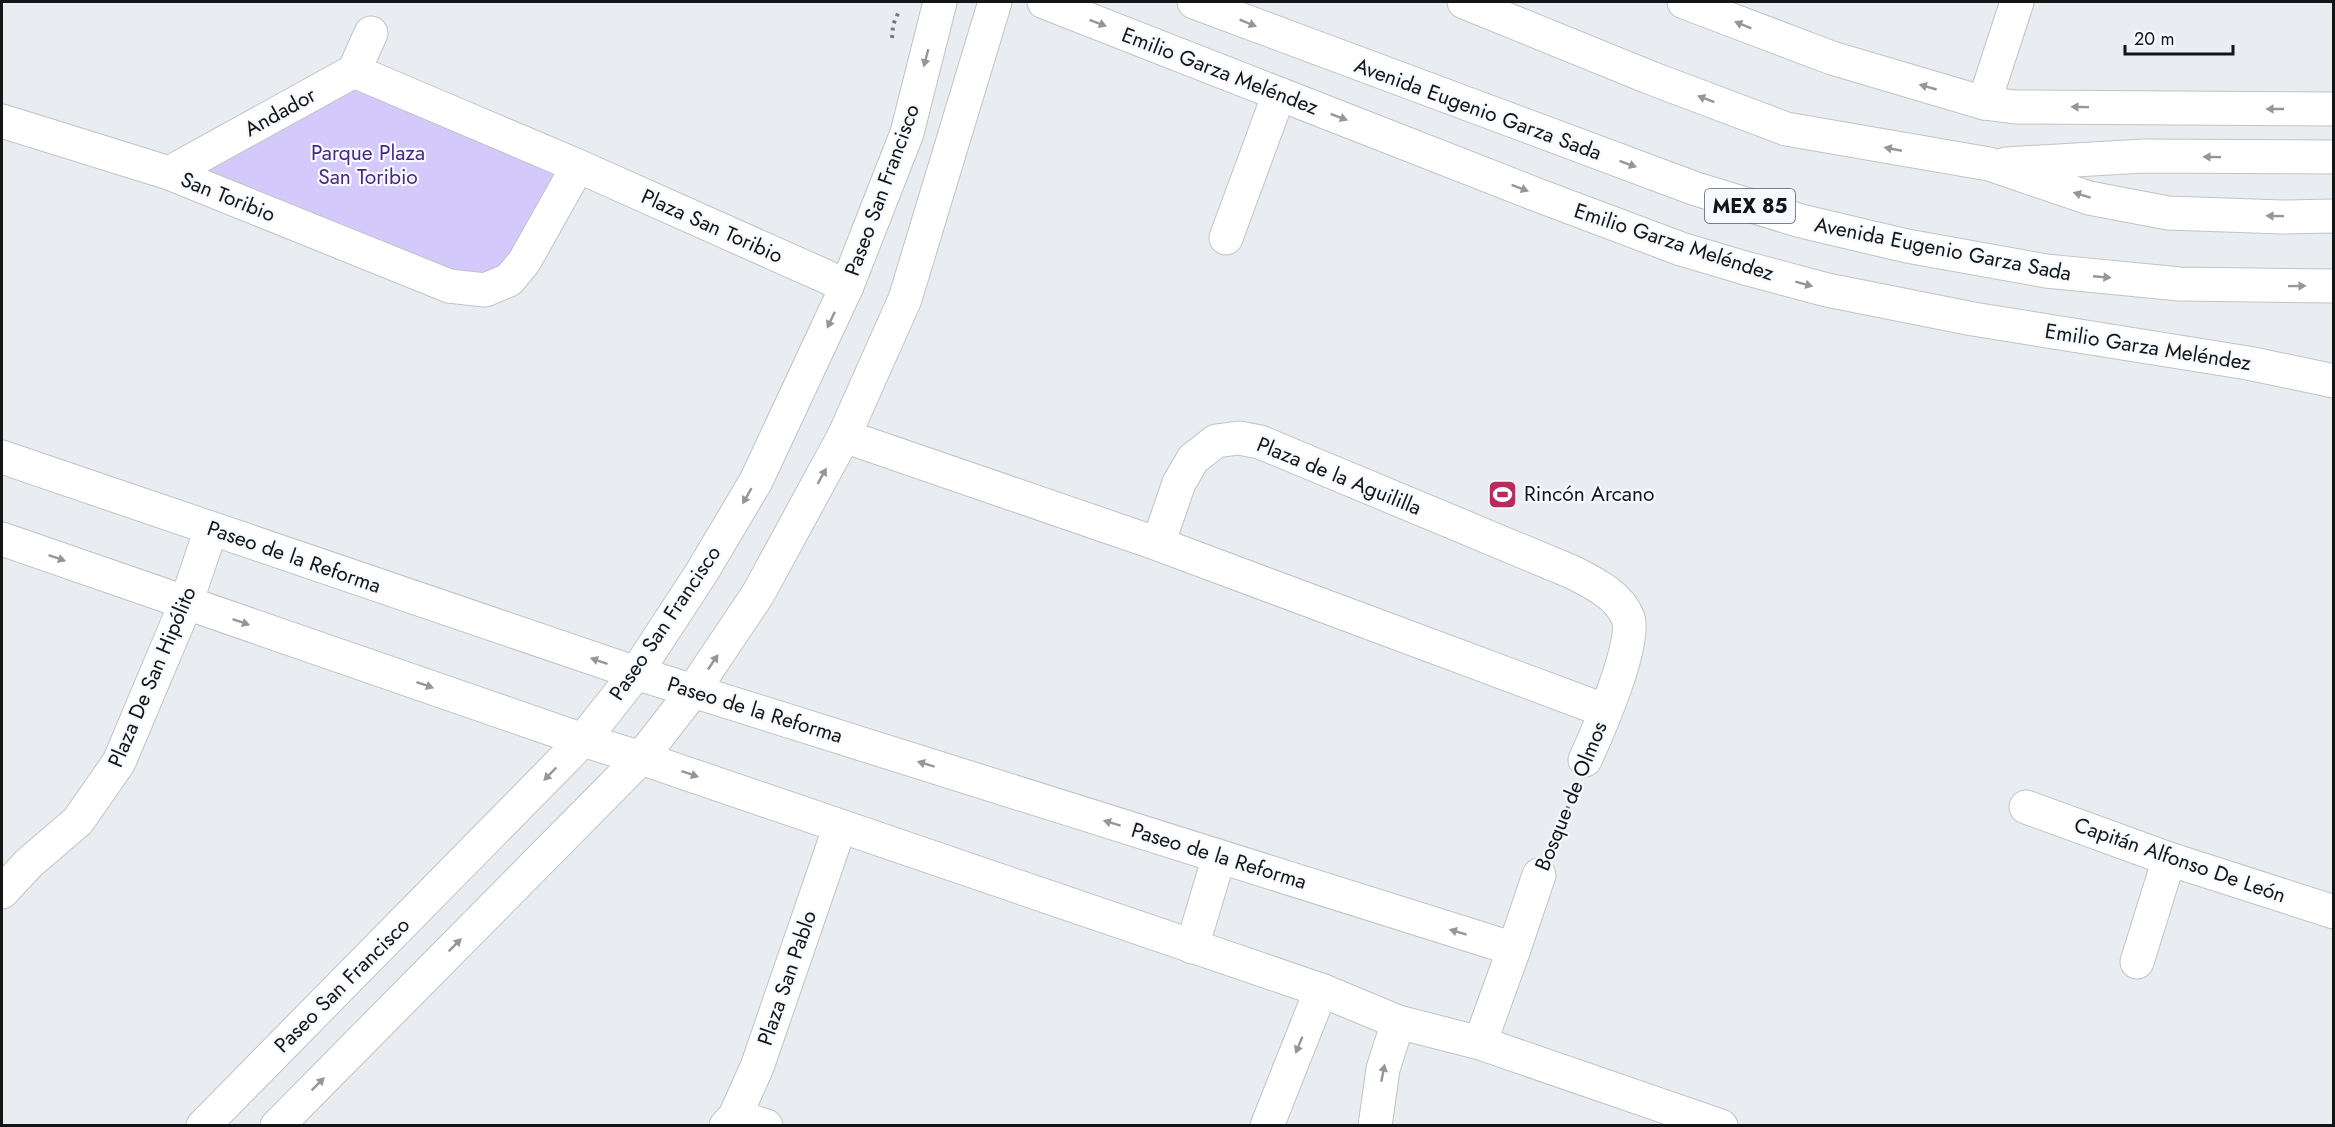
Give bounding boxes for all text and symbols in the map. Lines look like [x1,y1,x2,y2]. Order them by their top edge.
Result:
one-way arrow [1090,18,1108,28]
one-way arrow [1240,18,1258,28]
scale bar [2125,18,2233,56]
street label: Emilio Garza Meléndez [1117,20,1323,122]
one-way arrow [1733,20,1751,30]
text: 20 m [2134,26,2174,52]
one-way arrow [921,49,931,67]
street label: Avenida Eugenio Garza Sada [1350,50,1606,168]
street label: Andador [239,80,322,144]
one-way arrow [1918,82,1936,91]
one-way arrow [1696,93,1714,103]
street label: Paseo San Francisco [837,100,927,280]
one-way arrow [2071,103,2090,112]
one-way arrow [2266,104,2285,114]
one-way arrow [1330,113,1348,123]
park label: Parque Plaza San Toribio [311,138,425,192]
one-way arrow [1884,144,1903,153]
one-way arrow [2203,152,2222,162]
one-way arrow [1619,160,1637,170]
street label: San Toribio [176,164,280,230]
street label: Plaza San Toribio [636,181,788,271]
one-way arrow [1511,184,1529,194]
road number: MEX 85 [1705,189,1795,223]
one-way arrow [2073,190,2091,199]
street label: Emilio Garza Meléndez [1570,196,1778,289]
street label: Avenida Eugenio Garza Sada [1812,209,2074,289]
one-way arrow [2266,212,2285,221]
one-way arrow [2093,272,2112,282]
one-way arrow [1795,279,1813,289]
one-way arrow [2287,281,2306,291]
one-way arrow [826,311,836,329]
street label: Emilio Garza Meléndez [2043,316,2254,378]
street label: Plaza de la Aguililla [1252,429,1426,523]
one-way arrow [817,467,827,484]
sports icon: Rincón Arcano [1487,478,1519,510]
place label: Rincón Arcano [1524,479,1654,509]
one-way arrow [742,488,753,504]
street label: Paseo de la Reforma [203,513,385,601]
street label: Paseo San Francisco [602,540,728,706]
one-way arrow [48,554,66,564]
street label: Plaza De San Hipólito [100,582,204,772]
one-way arrow [232,617,250,627]
one-way arrow [707,653,718,670]
one-way arrow [590,655,608,665]
street label: Paseo de la Reforma [664,669,846,751]
one-way arrow [417,681,435,691]
street label: Bosque de Olmos [1527,717,1615,875]
one-way arrow [916,759,934,768]
one-way arrow [543,766,557,780]
one-way arrow [681,770,699,780]
street label: Capitán Alfonso De León [2070,810,2290,910]
street label: Paseo de la Reforma [1128,815,1310,897]
one-way arrow [1102,817,1120,827]
street label: Plaza San Pablo [750,907,824,1049]
street label: Paseo San Francisco [267,910,417,1060]
one-way arrow [1449,926,1467,936]
one-way arrow [448,938,462,953]
one-way arrow [1294,1036,1303,1054]
one-way arrow [1379,1063,1388,1082]
one-way arrow [310,1077,324,1091]

